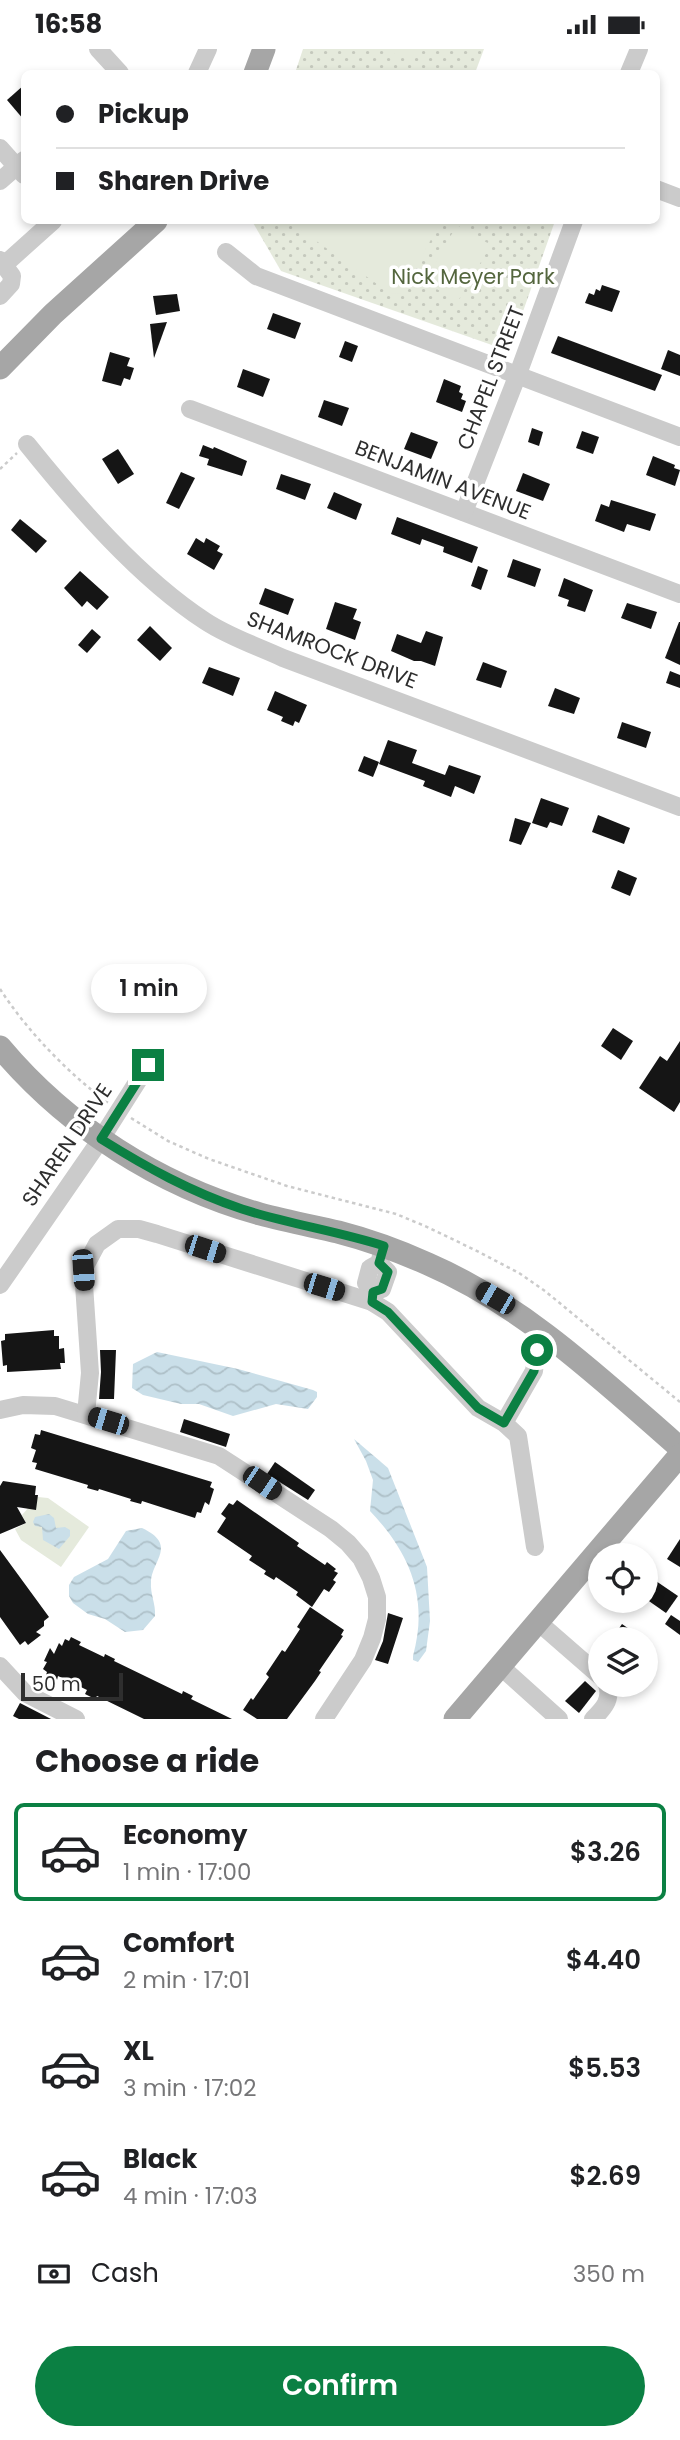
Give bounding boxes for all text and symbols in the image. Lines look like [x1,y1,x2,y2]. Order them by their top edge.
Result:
text: 16:58 [35,6,102,42]
text: Pickup [98,96,189,132]
text: Sharen Drive [98,163,269,199]
park label: Nick Meyer Park [391,262,555,291]
street label: CHAPEL STREET [450,302,531,454]
street label: BENJAMIN AVENUE [351,433,535,526]
street label: SHAMROCK DRIVE [243,604,422,695]
callout: 1 min [90,963,206,1013]
text: 1 min [119,972,179,1004]
route end [132,1049,164,1081]
street label: SHAREN DRIVE [15,1077,119,1212]
car [182,1233,229,1265]
car [72,1248,95,1292]
car [301,1271,348,1303]
car [472,1278,519,1318]
route start [521,1334,553,1366]
car [85,1405,132,1437]
car [239,1463,286,1503]
map controls [588,1543,658,1697]
button: locate [588,1543,658,1613]
button: layers [588,1627,658,1697]
scale bar [21,1670,122,1702]
text: 50 m [32,1671,81,1698]
text: Choose a ride [35,1738,259,1783]
text: Economy [123,1817,247,1853]
icon: car [39,1821,102,1884]
text: $3.26 [570,1834,641,1870]
text: 1 min · 17:00 [123,1856,251,1888]
text: Comfort [123,1925,235,1961]
icon: car [39,1929,102,1992]
text: $4.40 [566,1942,641,1978]
text: 2 min · 17:01 [123,1964,250,1996]
text: XL [123,2033,154,2069]
icon: car [39,2037,102,2100]
text: $5.53 [568,2050,641,2086]
text: 3 min · 17:02 [123,2072,256,2104]
text: Black [123,2141,197,2177]
icon: car [39,2145,102,2208]
text: $2.69 [569,2158,641,2194]
text: 4 min · 17:03 [123,2180,258,2212]
icon: cash [35,2255,73,2293]
text: Cash [91,2255,159,2291]
text: 350 m [573,2258,645,2290]
button: Confirm [35,2346,645,2426]

